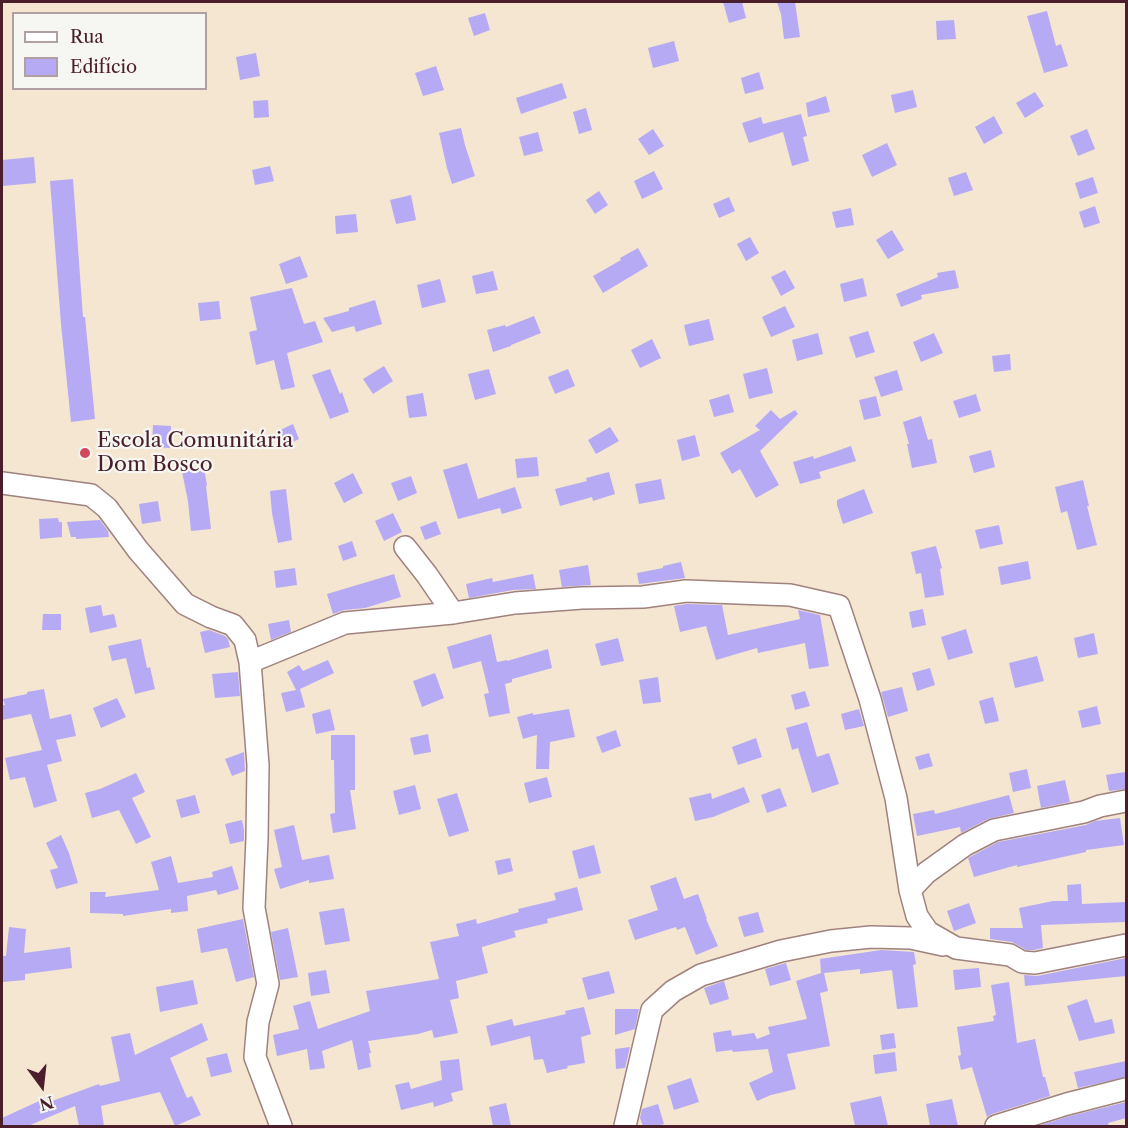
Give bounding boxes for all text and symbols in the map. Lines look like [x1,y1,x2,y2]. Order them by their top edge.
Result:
legend [12,12,207,90]
text: Rua [70,26,104,48]
text: Edifício [70,56,137,78]
place label: Escola Comunitária Dom Bosco [97,428,293,478]
marker: Escola Comunitária Dom Bosco [78,446,92,460]
north arrow [12,1056,72,1116]
text: N [37,1092,56,1115]

